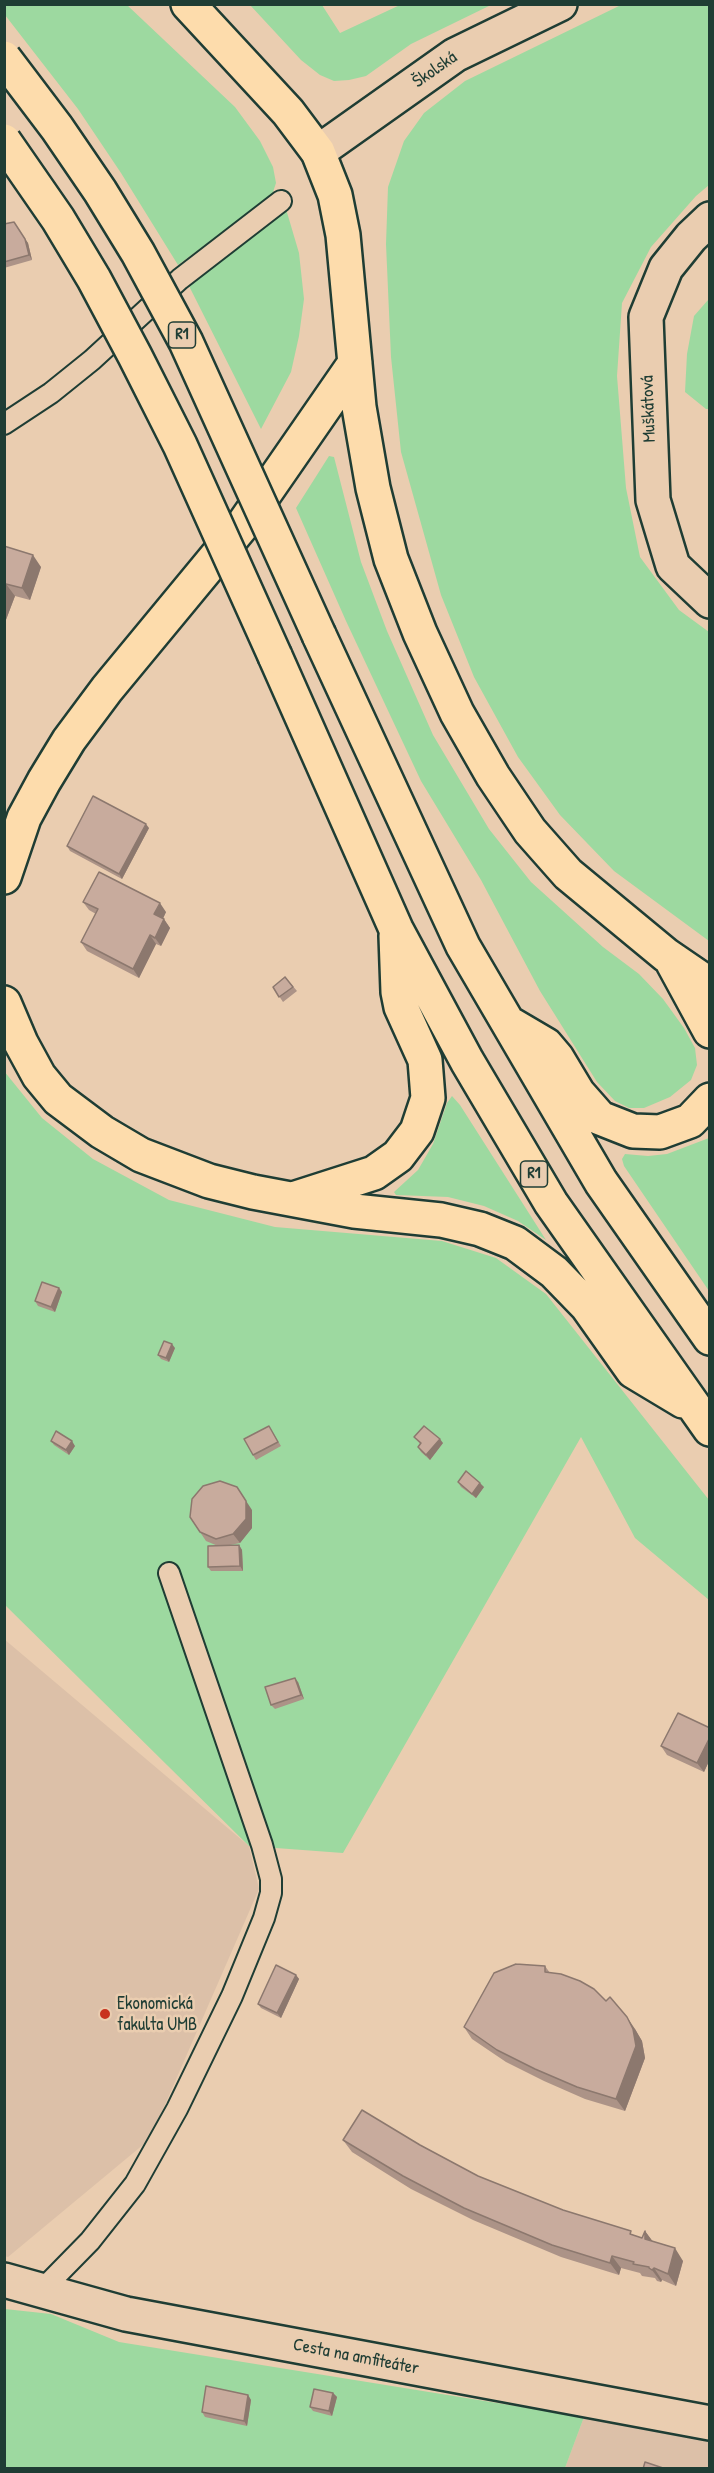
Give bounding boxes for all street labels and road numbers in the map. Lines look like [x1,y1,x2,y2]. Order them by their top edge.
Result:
street label: Školská [409,47,461,93]
road number: R1 [168,322,195,348]
street label: Muškátová [637,375,661,443]
road number: R1 [520,1161,548,1187]
street label: Cesta na amfiteáter [291,2334,421,2380]

